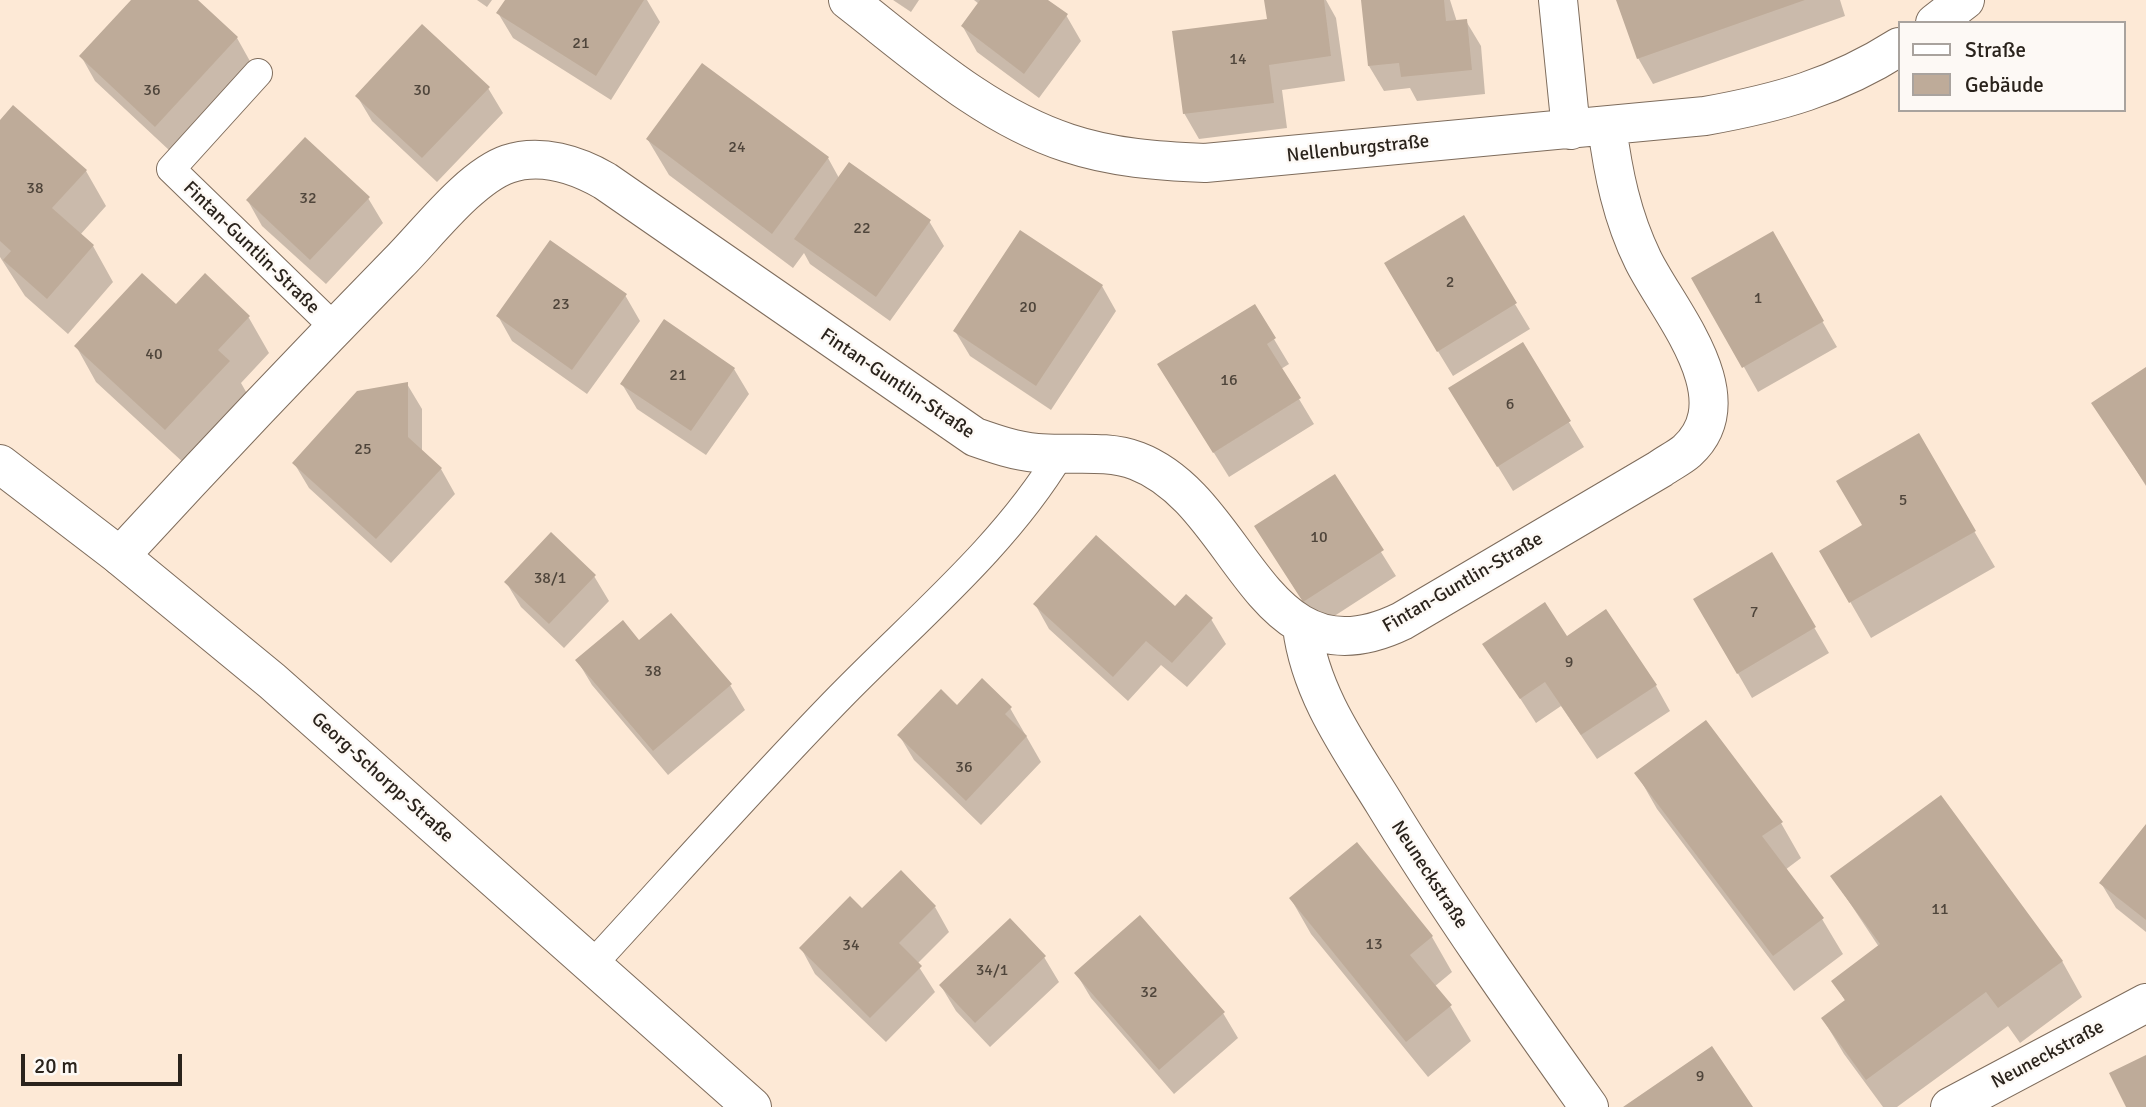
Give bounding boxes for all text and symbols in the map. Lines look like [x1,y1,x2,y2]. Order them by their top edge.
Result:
legend [1898,21,2125,112]
house number: 21 [572,34,590,54]
text: Straße [1965,37,2026,63]
house number: 14 [1229,50,1247,70]
text: Gebäude [1965,72,2044,98]
house number: 36 [143,81,161,101]
house number: 30 [413,81,431,101]
street label: Nellenburgstraße [1286,130,1430,168]
house number: 24 [728,138,746,158]
street label: Fintan-Guntlin-Straße [178,177,324,319]
house number: 38 [26,179,44,199]
house number: 32 [299,189,317,209]
house number: 22 [853,219,871,239]
house number: 2 [1446,273,1454,293]
house number: 1 [1754,289,1762,309]
house number: 23 [552,295,570,315]
house number: 20 [1019,298,1037,318]
street label: Fintan-Guntlin-Straße [816,324,978,444]
house number: 40 [145,345,163,365]
house number: 21 [669,366,687,386]
house number: 16 [1220,371,1238,391]
house number: 6 [1506,395,1514,415]
house number: 25 [354,440,372,460]
house number: 5 [1899,491,1907,511]
house number: 10 [1310,528,1328,548]
street label: Fintan-Guntlin-Straße [1379,528,1547,638]
house number: 38/1 [534,569,566,589]
house number: 7 [1750,603,1758,623]
house number: 9 [1565,653,1573,673]
house number: 38 [644,662,662,682]
street label: Georg-Schorpp-Straße [306,708,458,848]
house number: 36 [955,758,973,778]
street label: Neuneckstraße [1386,817,1472,933]
house number: 11 [1931,900,1949,920]
house number: 13 [1365,935,1383,955]
house number: 34 [842,936,860,956]
house number: 34/1 [976,961,1008,981]
house number: 32 [1140,983,1158,1003]
street label: Neuneckstraße [1988,1016,2108,1094]
scale bar [24,1040,186,1084]
text: 20 m [34,1053,78,1079]
house number: 9 [1696,1067,1704,1087]

